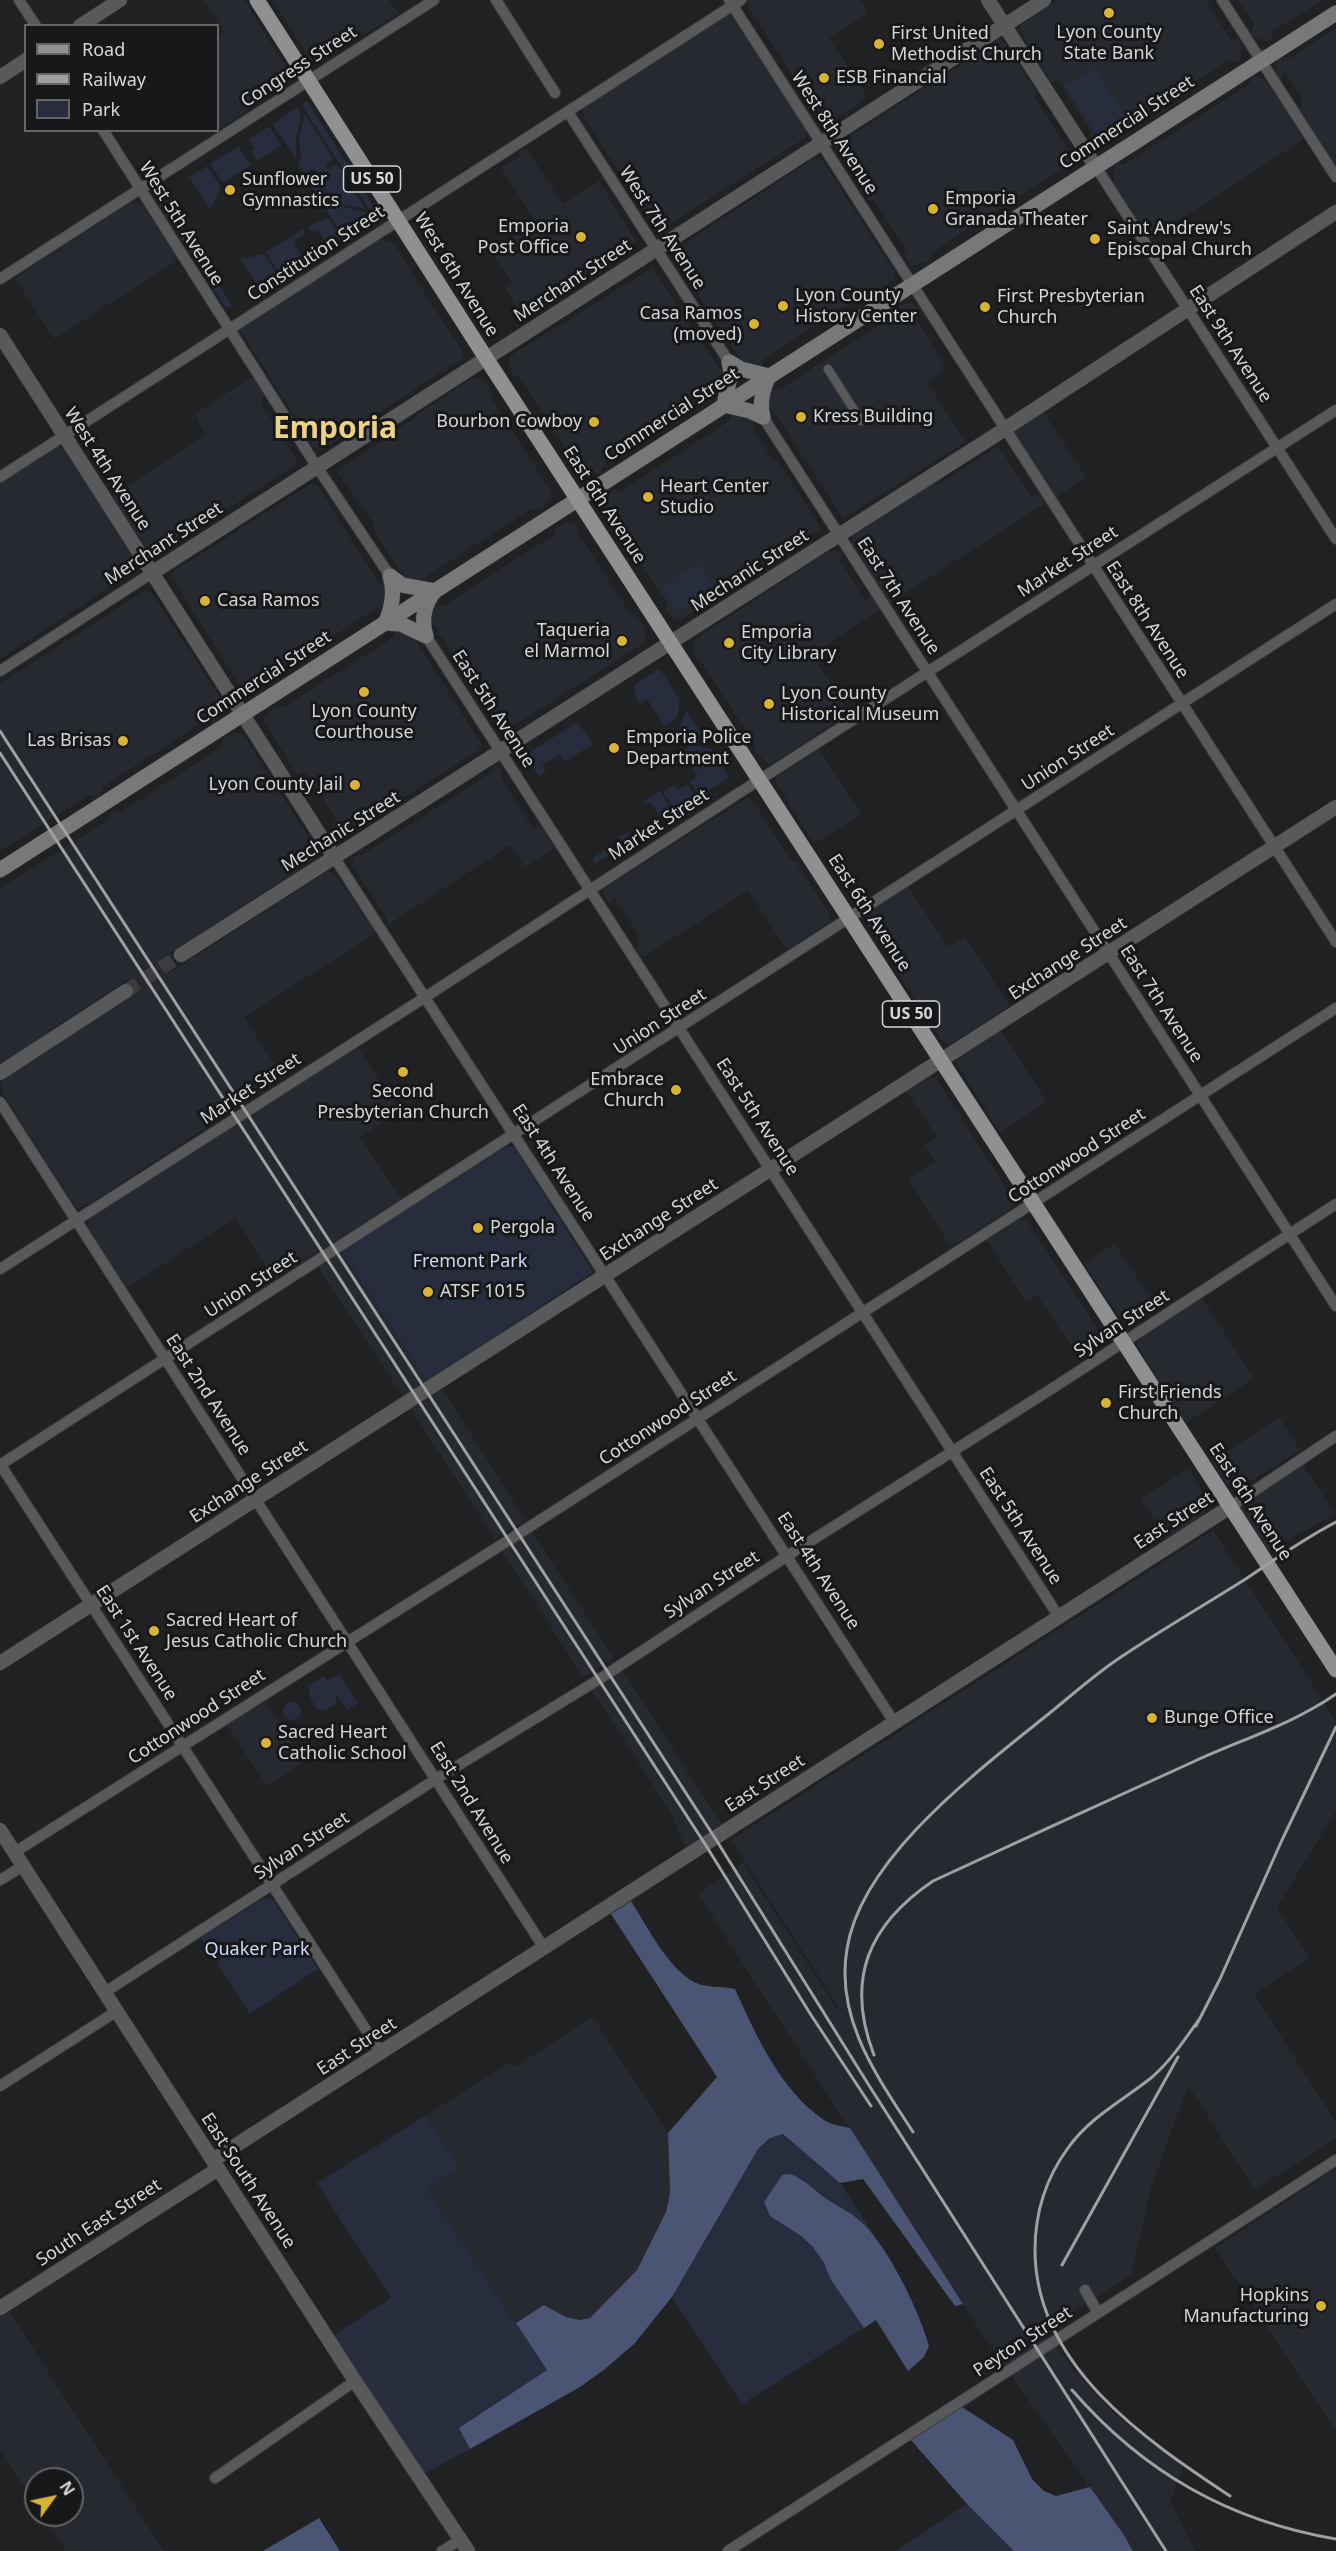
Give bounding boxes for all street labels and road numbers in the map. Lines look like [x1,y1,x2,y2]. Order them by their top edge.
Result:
street label: Congress Street [237,21,361,113]
street label: West 8th Avenue [786,68,882,198]
street label: Commercial Street [1056,71,1198,175]
street label: West 5th Avenue [134,158,228,290]
street label: West 7th Avenue [614,163,710,293]
road number: US 50 [344,166,400,192]
street label: Constitution Street [243,202,389,306]
street label: West 6th Avenue [409,209,503,341]
street label: Merchant Street [510,235,636,327]
street label: East 9th Avenue [1184,281,1276,407]
street label: Commercial Street [601,363,743,467]
street label: West 4th Avenue [59,404,155,534]
street label: East 6th Avenue [558,442,650,568]
street label: Merchant Street [101,498,227,590]
street label: Market Street [1014,522,1122,602]
street label: Mechanic Street [687,525,813,617]
street label: East 7th Avenue [852,533,944,659]
street label: East 8th Avenue [1101,557,1193,683]
street label: Commercial Street [193,626,335,730]
street label: East 5th Avenue [447,646,539,772]
street label: Union Street [1018,720,1118,796]
street label: Market Street [605,785,713,865]
street label: Mechanic Street [278,787,404,877]
street label: East 6th Avenue [823,850,915,976]
street label: Exchange Street [1005,913,1131,1005]
street label: East 7th Avenue [1115,941,1207,1067]
street label: Union Street [610,984,710,1060]
road number: US 50 [882,1001,940,1027]
street label: Market Street [197,1049,305,1129]
street label: East 5th Avenue [711,1054,803,1180]
street label: East 4th Avenue [507,1100,599,1226]
street label: Cottonwood Street [1004,1104,1150,1208]
street label: Exchange Street [596,1174,722,1266]
street label: Union Street [201,1247,301,1323]
street label: Sylvan Street [1070,1285,1174,1363]
street label: East 2nd Avenue [161,1330,255,1460]
street label: Cottonwood Street [595,1366,741,1470]
street label: Exchange Street [186,1436,312,1528]
street label: East 6th Avenue [1204,1439,1296,1565]
street label: East 5th Avenue [974,1463,1066,1589]
street label: East Street [1130,1487,1218,1555]
street label: East 4th Avenue [772,1508,864,1634]
street label: Sylvan Street [660,1546,764,1624]
street label: East 1st Avenue [91,1581,181,1705]
street label: Cottonwood Street [124,1665,270,1769]
street label: East 2nd Avenue [425,1738,517,1868]
street label: East Street [721,1750,809,1818]
street label: Sylvan Street [250,1807,354,1885]
street label: East Street [313,2013,401,2081]
street label: East South Avenue [196,2109,300,2253]
street label: South East Street [33,2175,165,2271]
street label: Peyton Street [970,2302,1076,2382]

